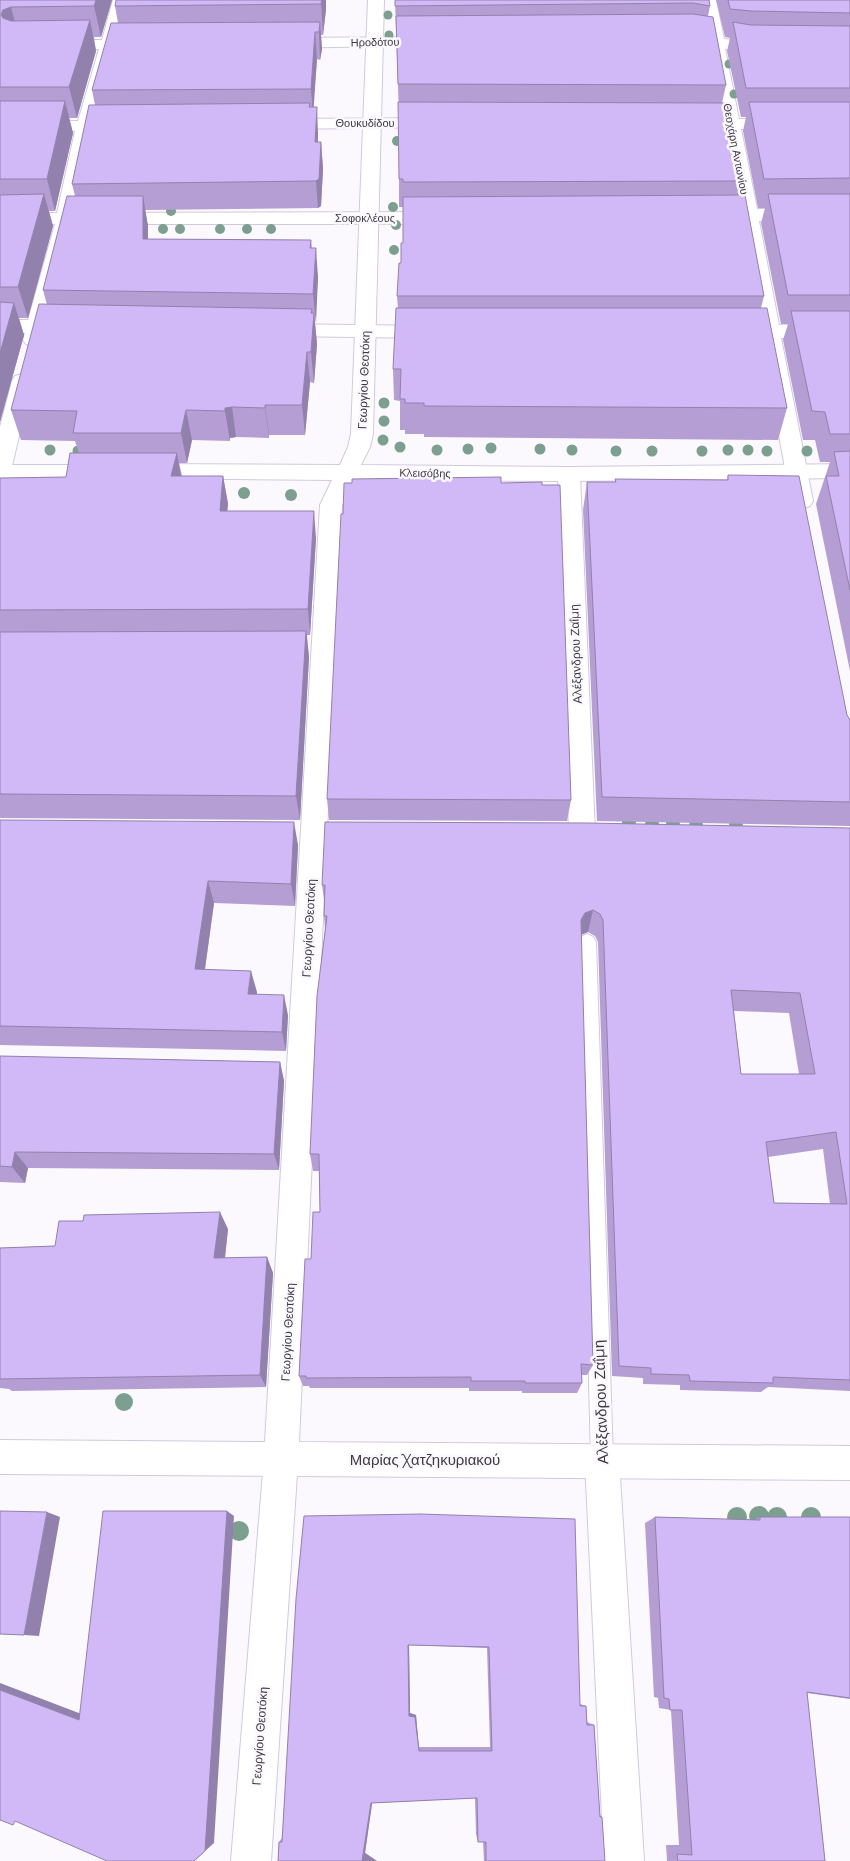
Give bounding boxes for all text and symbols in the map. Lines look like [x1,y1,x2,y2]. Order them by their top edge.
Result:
street label: Ηροδότου [351,35,399,49]
street label: Θεοχάρη Αντωνίου [720,102,752,196]
street label: Θουκυδίδου [335,116,395,130]
street label: Σοφοκλέους [335,211,395,225]
street label: Γεωργίου Θεοτόκη [354,331,373,429]
street label: Κλεισόβης [399,466,451,480]
street label: Αλέξανδρου Ζαΐμη [566,604,585,704]
street label: Γεωργίου Θεοτόκη [298,878,319,978]
street label: Γεωργίου Θεοτόκη [277,1282,298,1382]
street label: Αλέξανδρου Ζαΐμη [589,1340,612,1464]
street label: Μαρίας Χατζηκυριακού [350,1450,500,1469]
street label: Γεωργίου Θεοτόκη [249,1686,270,1786]

